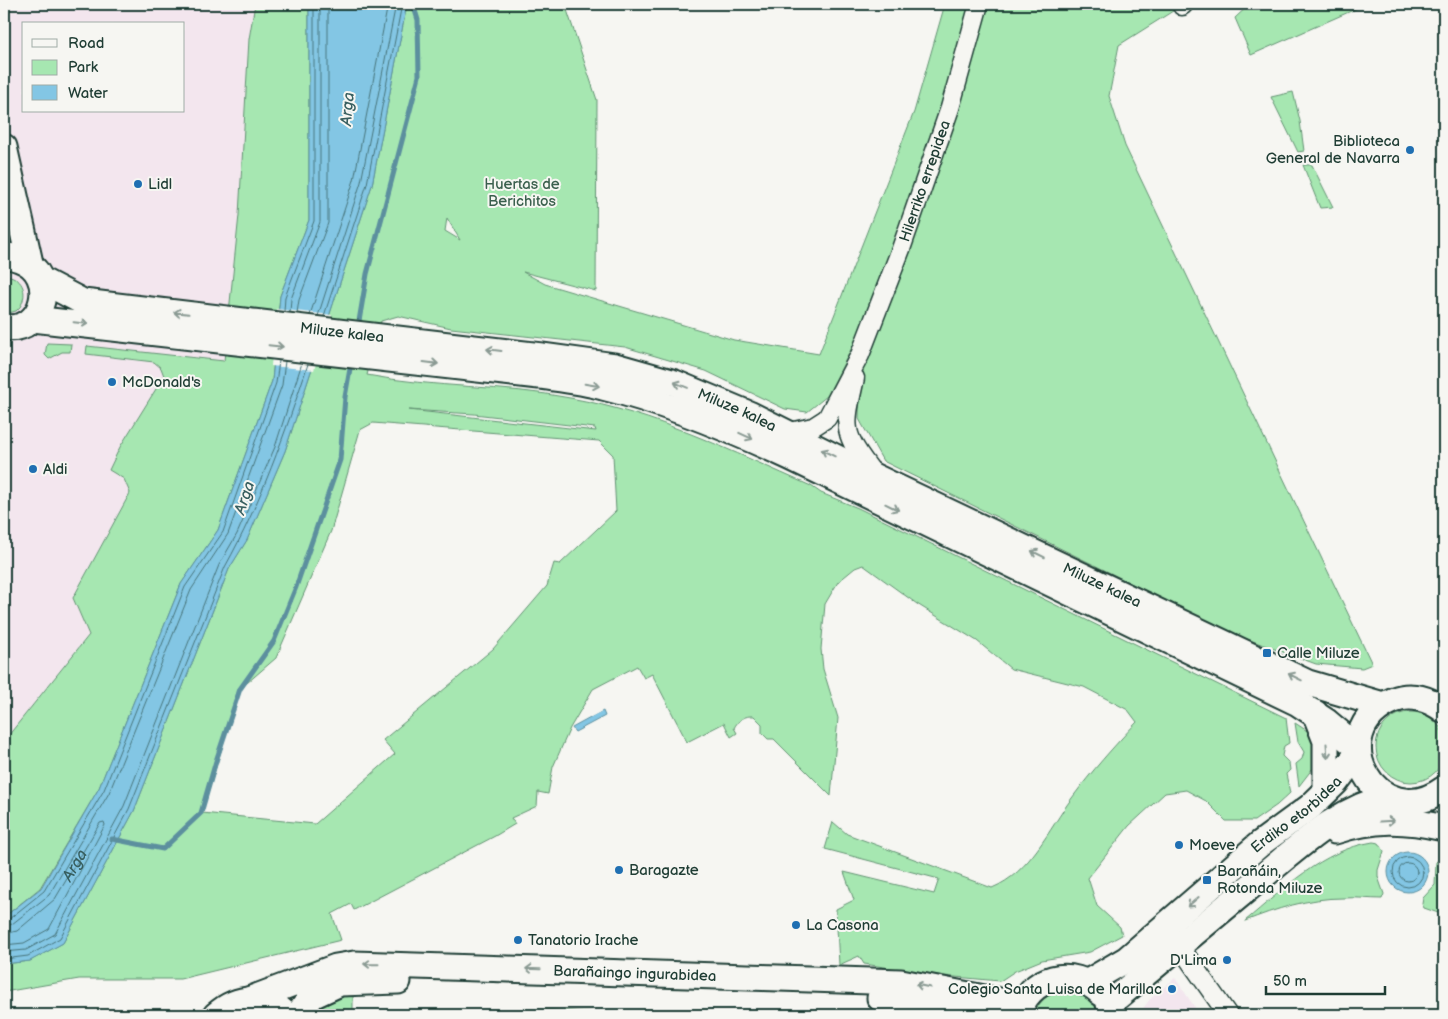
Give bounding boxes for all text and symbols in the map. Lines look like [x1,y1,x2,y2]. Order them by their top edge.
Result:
legend [22,22,185,112]
text: Road [68,34,104,53]
text: Park [68,58,99,77]
text: Water [68,84,108,103]
water label: Arga [337,91,359,128]
street label: Hilerriko errepidea [895,118,954,244]
place label: Biblioteca General de Navarra [1266,132,1400,168]
marker: Biblioteca General de Navarra [1404,144,1416,156]
place label: Lidl [148,175,172,194]
park label: Huertas de Berichitos [484,175,560,211]
marker: Lidl [132,178,144,190]
one-way arrow [173,308,189,318]
one-way arrow [73,318,89,328]
street label: Miluze kalea [299,318,385,347]
one-way arrow [267,341,283,351]
one-way arrow [486,345,502,355]
one-way arrow [423,358,439,368]
place label: McDonald's [122,373,201,392]
marker: McDonald's [106,376,118,388]
one-way arrow [584,380,600,390]
one-way arrow [674,380,689,389]
street label: Miluze kalea [695,384,780,436]
one-way arrow [738,432,753,442]
one-way arrow [821,448,836,457]
place label: Aldi [43,460,68,479]
marker: Aldi [27,463,39,475]
water label: Arga [230,479,259,518]
one-way arrow [884,503,899,512]
one-way arrow [1031,549,1046,558]
street label: Miluze kalea [1060,558,1144,612]
place label: Calle Miluze [1277,644,1360,663]
marker: Calle Miluze [1261,647,1273,659]
one-way arrow [1288,672,1303,681]
one-way arrow [1322,743,1332,759]
street label: Erdiko etorbidea [1247,773,1346,857]
one-way arrow [1379,816,1395,825]
place label: Moeve [1189,836,1235,855]
marker: Moeve [1173,839,1185,851]
water label: Arga [58,846,92,886]
place label: Baragazte [629,861,699,880]
place label: Barañáin, Rotonda Miluze [1217,862,1322,898]
marker: Baragazte [613,864,625,876]
marker: Barañáin, Rotonda Miluze [1201,874,1213,886]
one-way arrow [1186,896,1199,908]
place label: La Casona [806,916,879,935]
marker: La Casona [790,919,802,931]
place label: Tanatorio Irache [528,931,639,950]
marker: Tanatorio Irache [512,934,524,946]
place label: D'Lima [1170,951,1217,970]
marker: D'Lima [1221,954,1233,966]
one-way arrow [363,959,380,969]
street label: Barañaingo ingurabidea [553,961,717,985]
one-way arrow [526,964,542,973]
scale bar [1266,964,1384,996]
text: 50 m [1273,972,1307,991]
place label: Colegio Santa Luisa de Marillac [948,980,1162,999]
one-way arrow [915,981,931,991]
marker: Colegio Santa Luisa de Marillac [1166,983,1178,995]

